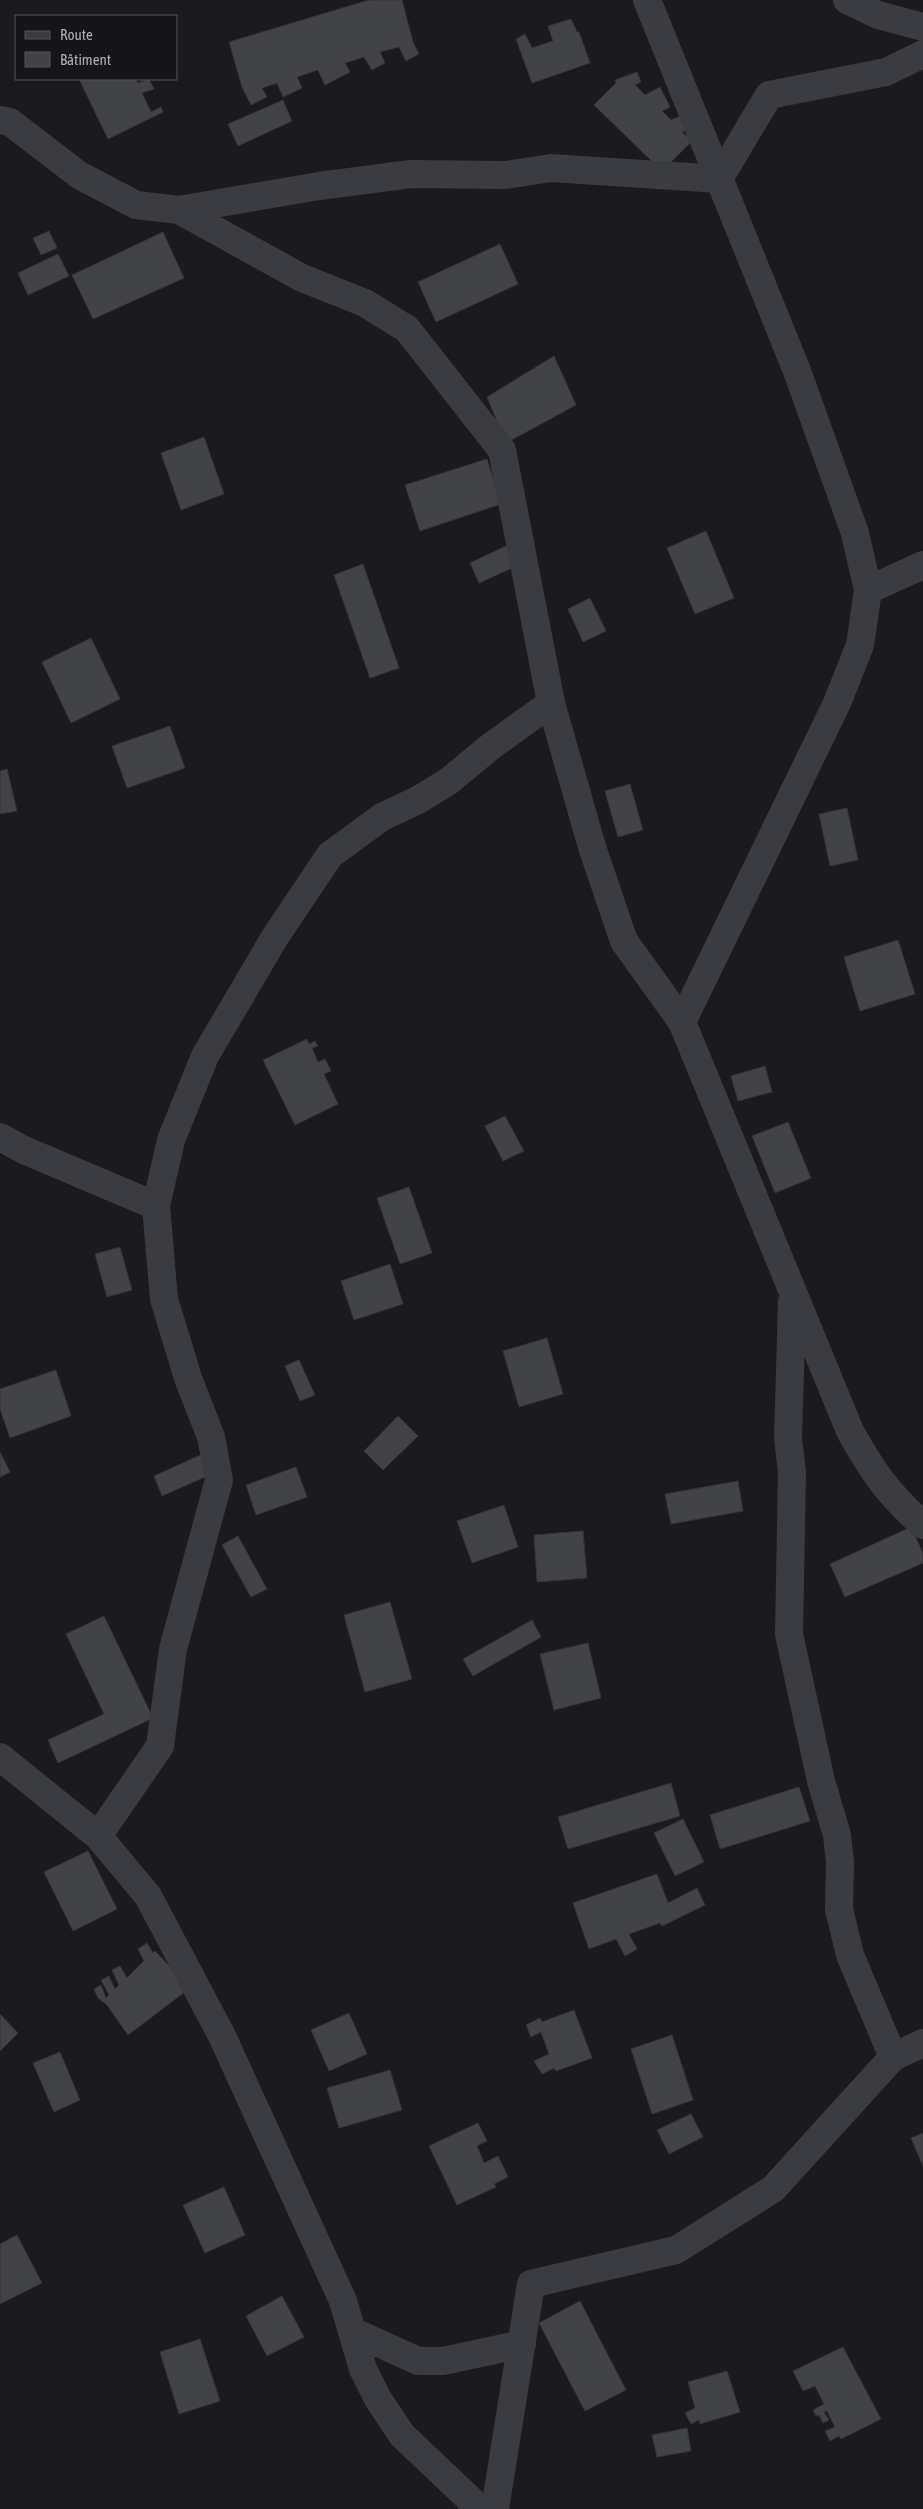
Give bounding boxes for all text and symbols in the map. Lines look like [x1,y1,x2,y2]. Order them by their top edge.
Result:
legend [15,15,178,80]
text: Route [60,26,93,43]
text: Bâtiment [60,51,111,68]

